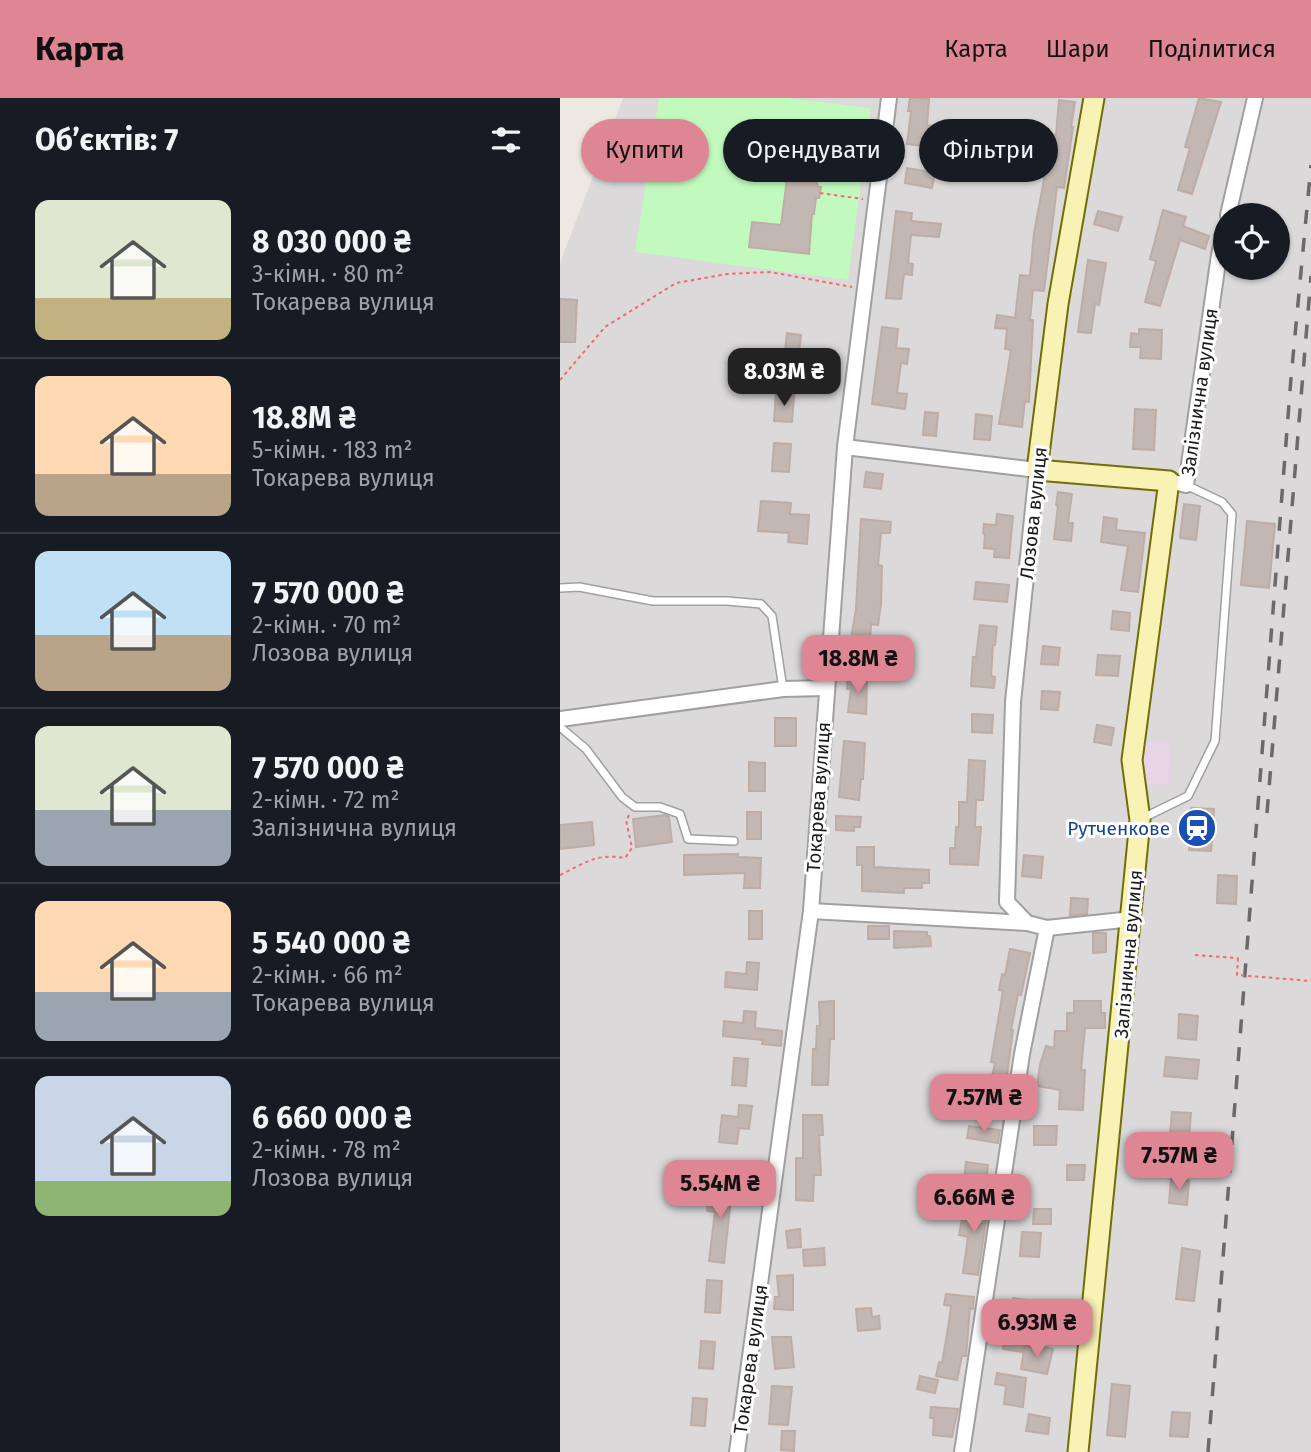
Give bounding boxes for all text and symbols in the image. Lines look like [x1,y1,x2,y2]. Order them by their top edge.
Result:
text: Карта [35,29,125,69]
text: Карта [944,35,1008,63]
text: Шари [1046,35,1110,63]
text: Поділитися [1148,35,1276,63]
chip: Купити [581,119,709,182]
chip: Орендувати [723,119,905,182]
chip: Фільтри [919,119,1058,182]
icon: filters [487,121,525,159]
text: Об’єктів: 7 [35,122,178,158]
map controls [1213,203,1290,280]
button: locate [1213,203,1290,280]
text: 8 030 000 ₴ [252,224,411,260]
icon: home [91,228,175,312]
text: 3-кімн. · 80 m² [252,260,404,288]
text: Токарева вулиця [252,288,435,316]
street label: Залізнична вулиця [1176,307,1223,478]
pin: 8.03M ₴ [719,348,849,408]
text: 8.03M ₴ [744,357,824,385]
text: 18.8M ₴ [252,400,356,436]
icon: home [91,404,175,488]
text: 5-кімн. · 183 m² [252,436,413,464]
street label: Лозова вулиця [1015,446,1052,580]
text: Токарева вулиця [252,464,435,492]
text: 7 570 000 ₴ [252,575,404,611]
icon: home [91,579,175,663]
text: 2-кімн. · 70 m² [252,611,401,639]
pin: 18.8M ₴ [793,636,923,695]
text: Лозова вулиця [252,639,413,667]
text: 18.8M ₴ [818,644,898,672]
street label: Токарева вулиця [802,721,835,873]
text: 7 570 000 ₴ [252,750,404,786]
icon: home [91,754,175,838]
text: 2-кімн. · 72 m² [252,786,400,814]
station icon: Рутченкове [1176,807,1218,849]
text: Залізнична вулиця [252,814,457,842]
place label: Рутченкове [1067,817,1170,840]
street label: Залізнична вулиця [1110,869,1147,1039]
text: 5 540 000 ₴ [252,925,410,961]
icon: home [91,929,175,1013]
text: 2-кімн. · 66 m² [252,961,403,989]
text: Токарева вулиця [252,989,435,1017]
pin: 7.57M ₴ [919,1074,1049,1134]
text: 7.57M ₴ [946,1083,1022,1111]
text: 6 660 000 ₴ [252,1100,412,1136]
icon: home [91,1104,175,1188]
pin: 7.57M ₴ [1114,1132,1244,1192]
text: 2-кімн. · 78 m² [252,1136,401,1164]
text: 7.57M ₴ [1141,1141,1217,1169]
pin: 5.54M ₴ [655,1160,785,1220]
text: Лозова вулиця [252,1164,413,1192]
text: 5.54M ₴ [680,1169,760,1197]
pin: 6.66M ₴ [909,1174,1039,1234]
text: 6.66M ₴ [934,1183,1014,1211]
street label: Токарева вулиця [729,1283,772,1435]
pin: 6.93M ₴ [972,1300,1102,1359]
text: 6.93M ₴ [997,1308,1077,1336]

